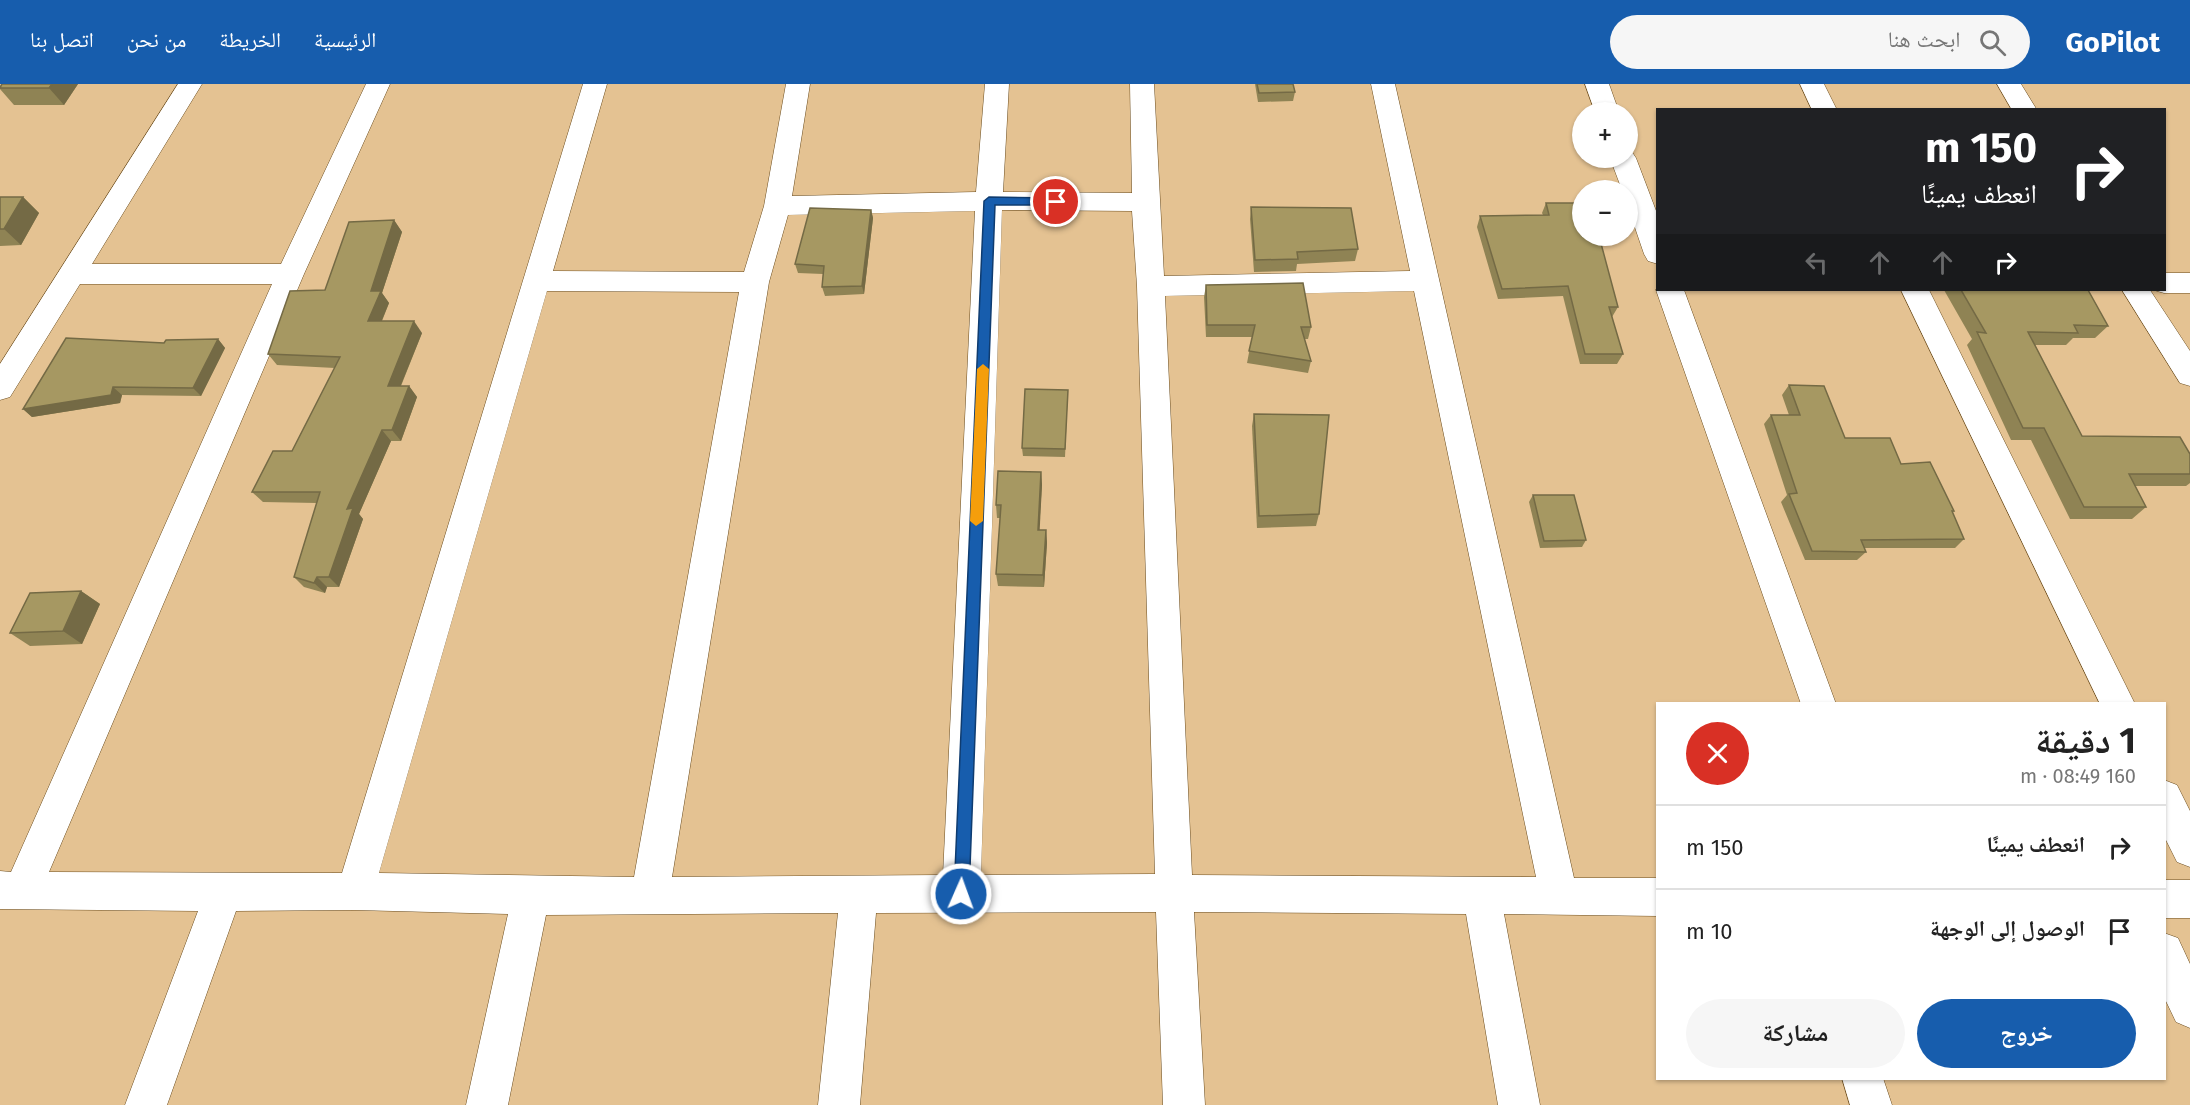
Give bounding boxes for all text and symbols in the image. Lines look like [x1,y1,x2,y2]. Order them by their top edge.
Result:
search box [1610,15,2030,69]
text: ابحث هنا [1888,26,1961,53]
icon: search [1976,26,2009,59]
text: GoPilot [2066,26,2160,59]
text: اتصل بنا [30,27,94,53]
text: من نحن [127,27,186,53]
text: الخريطة [219,27,281,53]
text: الرئيسية [314,27,376,53]
map controls [1572,102,1638,246]
button: + [1572,102,1638,168]
text: 150 m [1925,123,2037,173]
icon: right [2058,132,2136,210]
pin [1030,176,1081,227]
text: انعطف يمينًا [1921,178,2037,210]
button: − [1572,180,1638,246]
icon: arrive [1039,185,1072,218]
icon: left [1800,246,1833,279]
icon: ahead [1863,246,1896,279]
icon: ahead [1926,246,1959,279]
icon: right [1989,246,2022,279]
text: 1 دقيقة [2035,719,2136,763]
button: close [1686,722,1749,785]
text: 160 m · 08:49 [2020,764,2136,788]
text: انعطف يمينًا [1986,831,2085,858]
icon: right [2103,831,2136,864]
text: 150 m [1686,834,1744,861]
position arrow [929,862,993,926]
text: الوصول إلى الوجهة [1930,915,2085,942]
icon: arrive [2103,915,2136,948]
text: 10 m [1686,918,1733,945]
button: مشاركة [1686,999,1905,1068]
button: خروج [1917,999,2136,1068]

